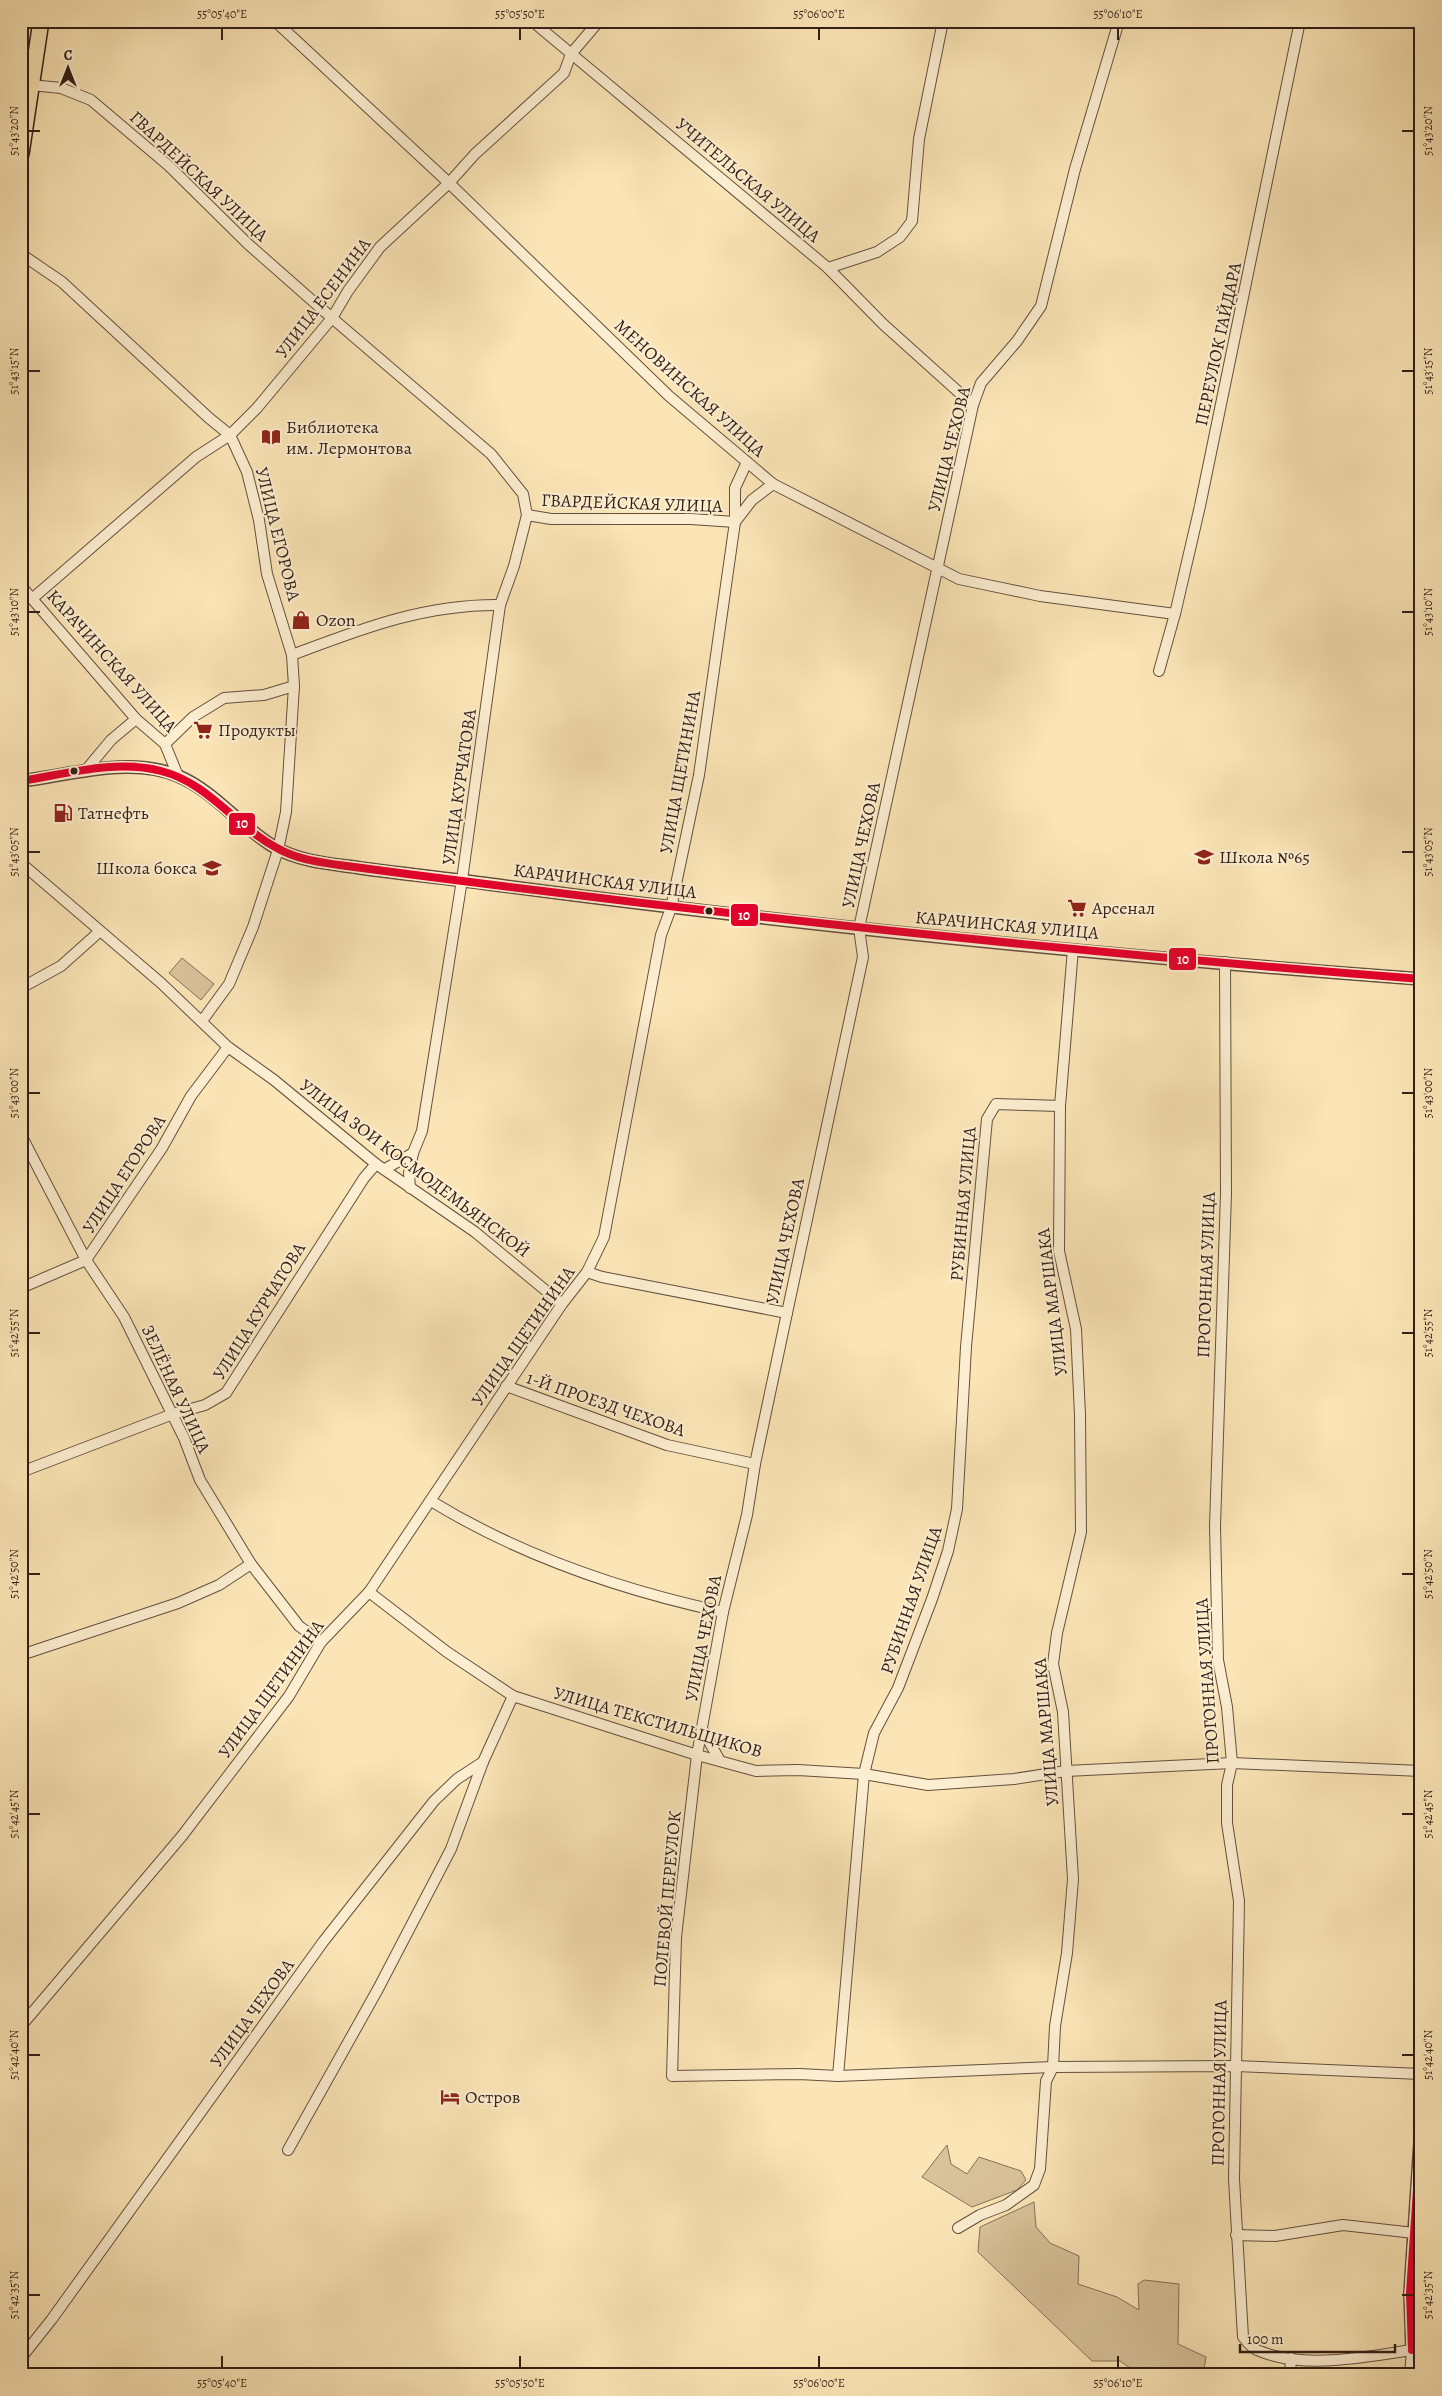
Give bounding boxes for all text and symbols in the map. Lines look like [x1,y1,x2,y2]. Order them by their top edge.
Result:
text: 55°05'40"E [197,6,247,22]
text: 55°05'50"E [495,6,545,22]
text: 55°06'00"E [793,6,845,22]
text: 55°06'10"E [1093,6,1143,22]
north arrow [42,42,92,92]
text: С [64,46,73,65]
street label: ГВАРДЕЙСКАЯ УЛИЦА [124,105,274,247]
text: 51°43'20"N [6,106,22,156]
text: 51°43'20"N [1420,106,1436,156]
street label: УЧИТЕЛЬСКАЯ УЛИЦА [670,112,826,248]
street label: УЛИЦА ЕСЕНИНА [270,232,377,363]
street label: ПЕРЕУЛОК ГАЙДАРА [1189,259,1247,428]
street label: МЕНОВИНСКАЯ УЛИЦА [609,314,771,463]
text: 51°43'15"N [6,347,22,394]
text: 51°43'15"N [1420,347,1436,394]
street label: УЛИЦА ЧЕХОВА [922,383,976,514]
place label: Библиотека им. Лермонтова [286,415,413,460]
library icon: Библиотека им. Лермонтова [260,426,282,448]
street label: УЛИЦА ЕГОРОВА [250,465,306,604]
street label: ГВАРДЕЙСКАЯ УЛИЦА [541,488,724,518]
street label: КАРАЧИНСКАЯ УЛИЦА [41,585,183,738]
text: 51°43'10"N [6,588,22,636]
text: 51°43'10"N [1420,588,1436,636]
place label: Ozon [316,608,356,632]
shop icon: Ozon [290,609,312,631]
street label: УЛИЦА ЩЕТИНИНА [654,688,706,856]
street label: УЛИЦА КУРЧАТОВА [436,707,482,867]
place label: Продукты [218,718,296,742]
supermarket icon: Продукты [192,719,214,741]
unlabelled marker [69,766,79,776]
street label: УЛИЦА ЧЕХОВА [836,779,886,910]
place label: Татнефть [78,801,149,825]
fuel station icon: Татнефть [52,802,74,824]
line badge: 10 [228,812,256,836]
text: 10 [236,814,248,833]
text: 51°43'05"N [6,827,22,877]
text: 51°43'05"N [1420,827,1436,877]
place label: Школа №65 [1219,845,1310,869]
school or university icon: Школа №65 [1193,846,1215,868]
place label: Школа бокса [96,856,198,880]
school or university icon: Школа бокса [201,857,223,879]
street label: КАРАЧИНСКАЯ УЛИЦА [512,858,698,904]
place label: Арсенал [1091,896,1155,920]
supermarket icon: Арсенал [1066,897,1088,919]
line badge: 10 [730,903,759,927]
street label: КАРАЧИНСКАЯ УЛИЦА [914,905,1100,945]
unlabelled marker [704,906,714,916]
text: 10 [738,906,750,925]
line badge: 10 [1168,947,1197,971]
text: 10 [1177,950,1189,969]
text: 51°43'00"N [6,1067,22,1118]
text: 51°43'00"N [1420,1067,1436,1118]
street label: УЛИЦА ЗОИ КОСМОДЕМЬЯНСКОЙ [295,1073,535,1263]
street label: УЛИЦА ЕГОРОВА [77,1110,172,1238]
street label: РУБИННАЯ УЛИЦА [944,1125,982,1282]
street label: УЛИЦА ЧЕХОВА [760,1175,810,1306]
street label: ПРОГОННАЯ УЛИЦА [1191,1191,1221,1359]
street label: УЛИЦА МАРШАКА [1031,1226,1073,1377]
street label: УЛИЦА КУРЧАТОВА [207,1237,311,1384]
street label: УЛИЦА ЩЕТИНИНА [466,1261,581,1411]
text: 51°42'55"N [6,1308,22,1357]
text: 51°42'55"N [1420,1308,1436,1357]
street label: ЗЕЛЁНАЯ УЛИЦА [136,1321,217,1458]
street label: 1-Й ПРОЕЗД ЧЕХОВА [523,1366,689,1443]
street label: РУБИННАЯ УЛИЦА [874,1522,948,1677]
text: 51°42'50"N [6,1549,22,1599]
text: 51°42'50"N [1420,1549,1436,1599]
street label: УЛИЦА ЧЕХОВА [679,1572,727,1703]
street label: ПРОГОННАЯ УЛИЦА [1189,1597,1225,1765]
street label: УЛИЦА ЩЕТИНИНА [213,1615,330,1763]
street label: УЛИЦА МАРШАКА [1028,1656,1064,1807]
street label: УЛИЦА ТЕКСТИЛЬЩИКОВ [551,1681,765,1763]
text: 51°42'45"N [6,1789,22,1838]
text: 51°42'45"N [1420,1789,1436,1838]
street label: ПОЛЕВОЙ ПЕРЕУЛОК [647,1809,687,1988]
street label: УЛИЦА ЧЕХОВА [205,1954,300,2072]
street label: ПРОГОННАЯ УЛИЦА [1206,1999,1232,2166]
text: 51°42'40"N [6,2030,22,2080]
text: 51°42'40"N [1420,2030,1436,2080]
place label: Остров [465,2085,520,2109]
hotel icon: Остров [439,2086,461,2108]
text: 51°42'35"N [6,2270,22,2319]
text: 51°42'35"N [1420,2270,1436,2319]
scale bar [1240,2321,1394,2353]
text: 100 m [1247,2329,1284,2349]
text: 55°05'40"E [197,2375,247,2391]
text: 55°05'50"E [495,2375,545,2391]
text: 55°06'00"E [793,2375,845,2391]
text: 55°06'10"E [1093,2375,1143,2391]

